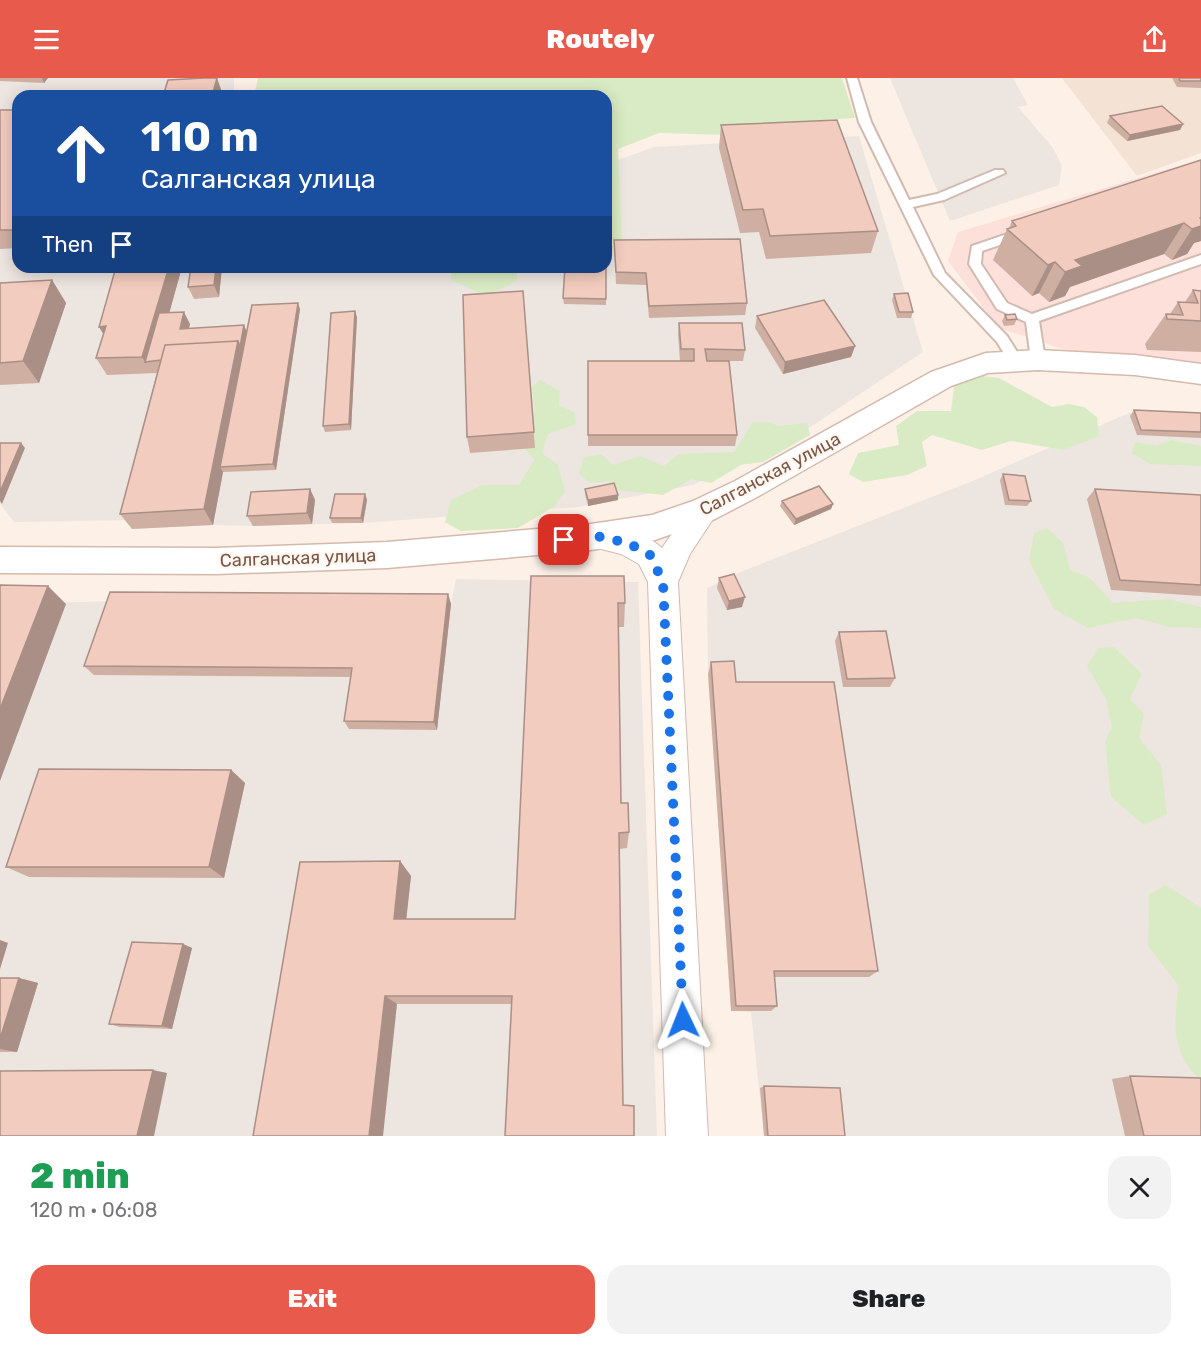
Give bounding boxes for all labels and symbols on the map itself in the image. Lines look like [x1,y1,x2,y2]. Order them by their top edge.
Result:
street label: Салганская улица [696,428,844,520]
pin [538,514,589,565]
street label: Салганская улица [219,544,377,572]
position arrow [651,988,715,1052]

